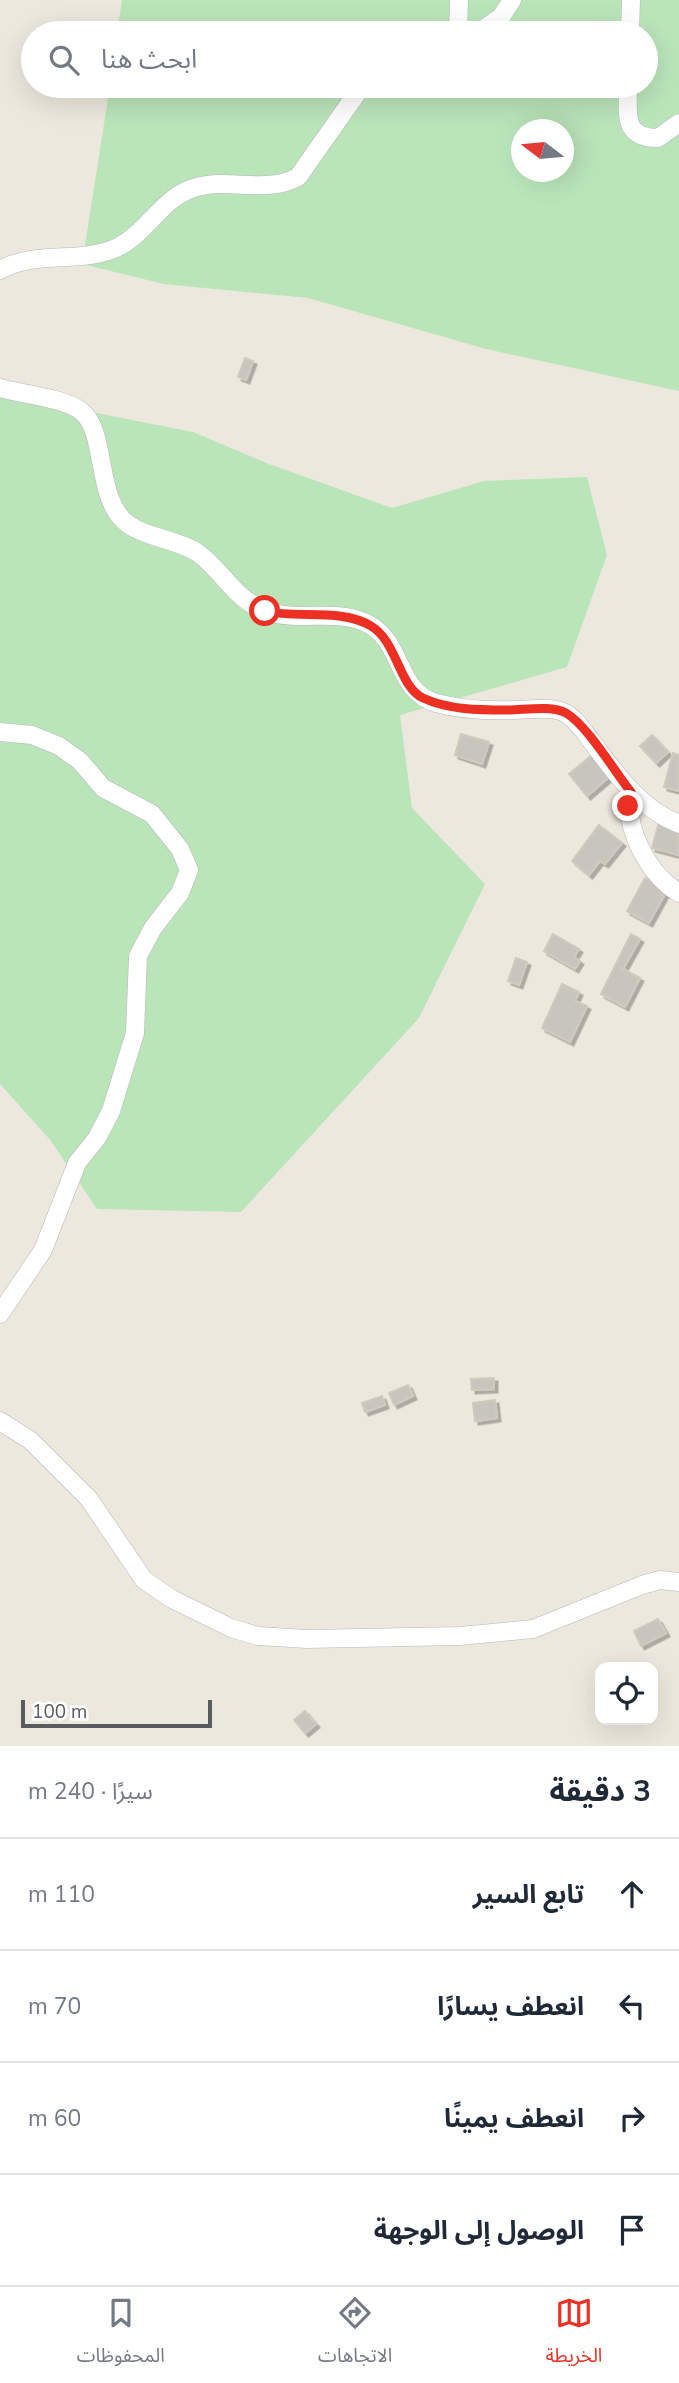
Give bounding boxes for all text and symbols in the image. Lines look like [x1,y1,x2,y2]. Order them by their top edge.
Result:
search box [21,21,658,98]
icon: search [45,41,83,79]
text: ابحث هنا [101,42,197,77]
north arrow [511,119,574,182]
route start [249,595,280,626]
route end [612,790,643,821]
map controls [595,1662,658,1725]
button: locate [595,1662,658,1725]
scale bar [21,1697,212,1729]
text: 100 m [32,1699,87,1725]
text: 3 دقيقة [549,1771,651,1812]
text: سيرًا · 240 m [28,1776,153,1807]
icon: ahead [613,1875,651,1913]
text: تابع السير [473,1877,584,1912]
text: 110 m [28,1879,95,1910]
icon: left [613,1987,651,2025]
text: انعطف يسارًا [437,1989,584,2024]
text: 70 m [28,1991,81,2022]
icon: right [613,2099,651,2137]
text: انعطف يمينًا [444,2101,584,2136]
text: 60 m [28,2103,81,2134]
icon: arrive [613,2211,651,2249]
text: الوصول إلى الوجهة [374,2213,584,2248]
tab: المحفوظات [77,2294,165,2376]
tab: الاتجاهات [318,2294,392,2376]
tab: الخريطة [545,2294,602,2376]

